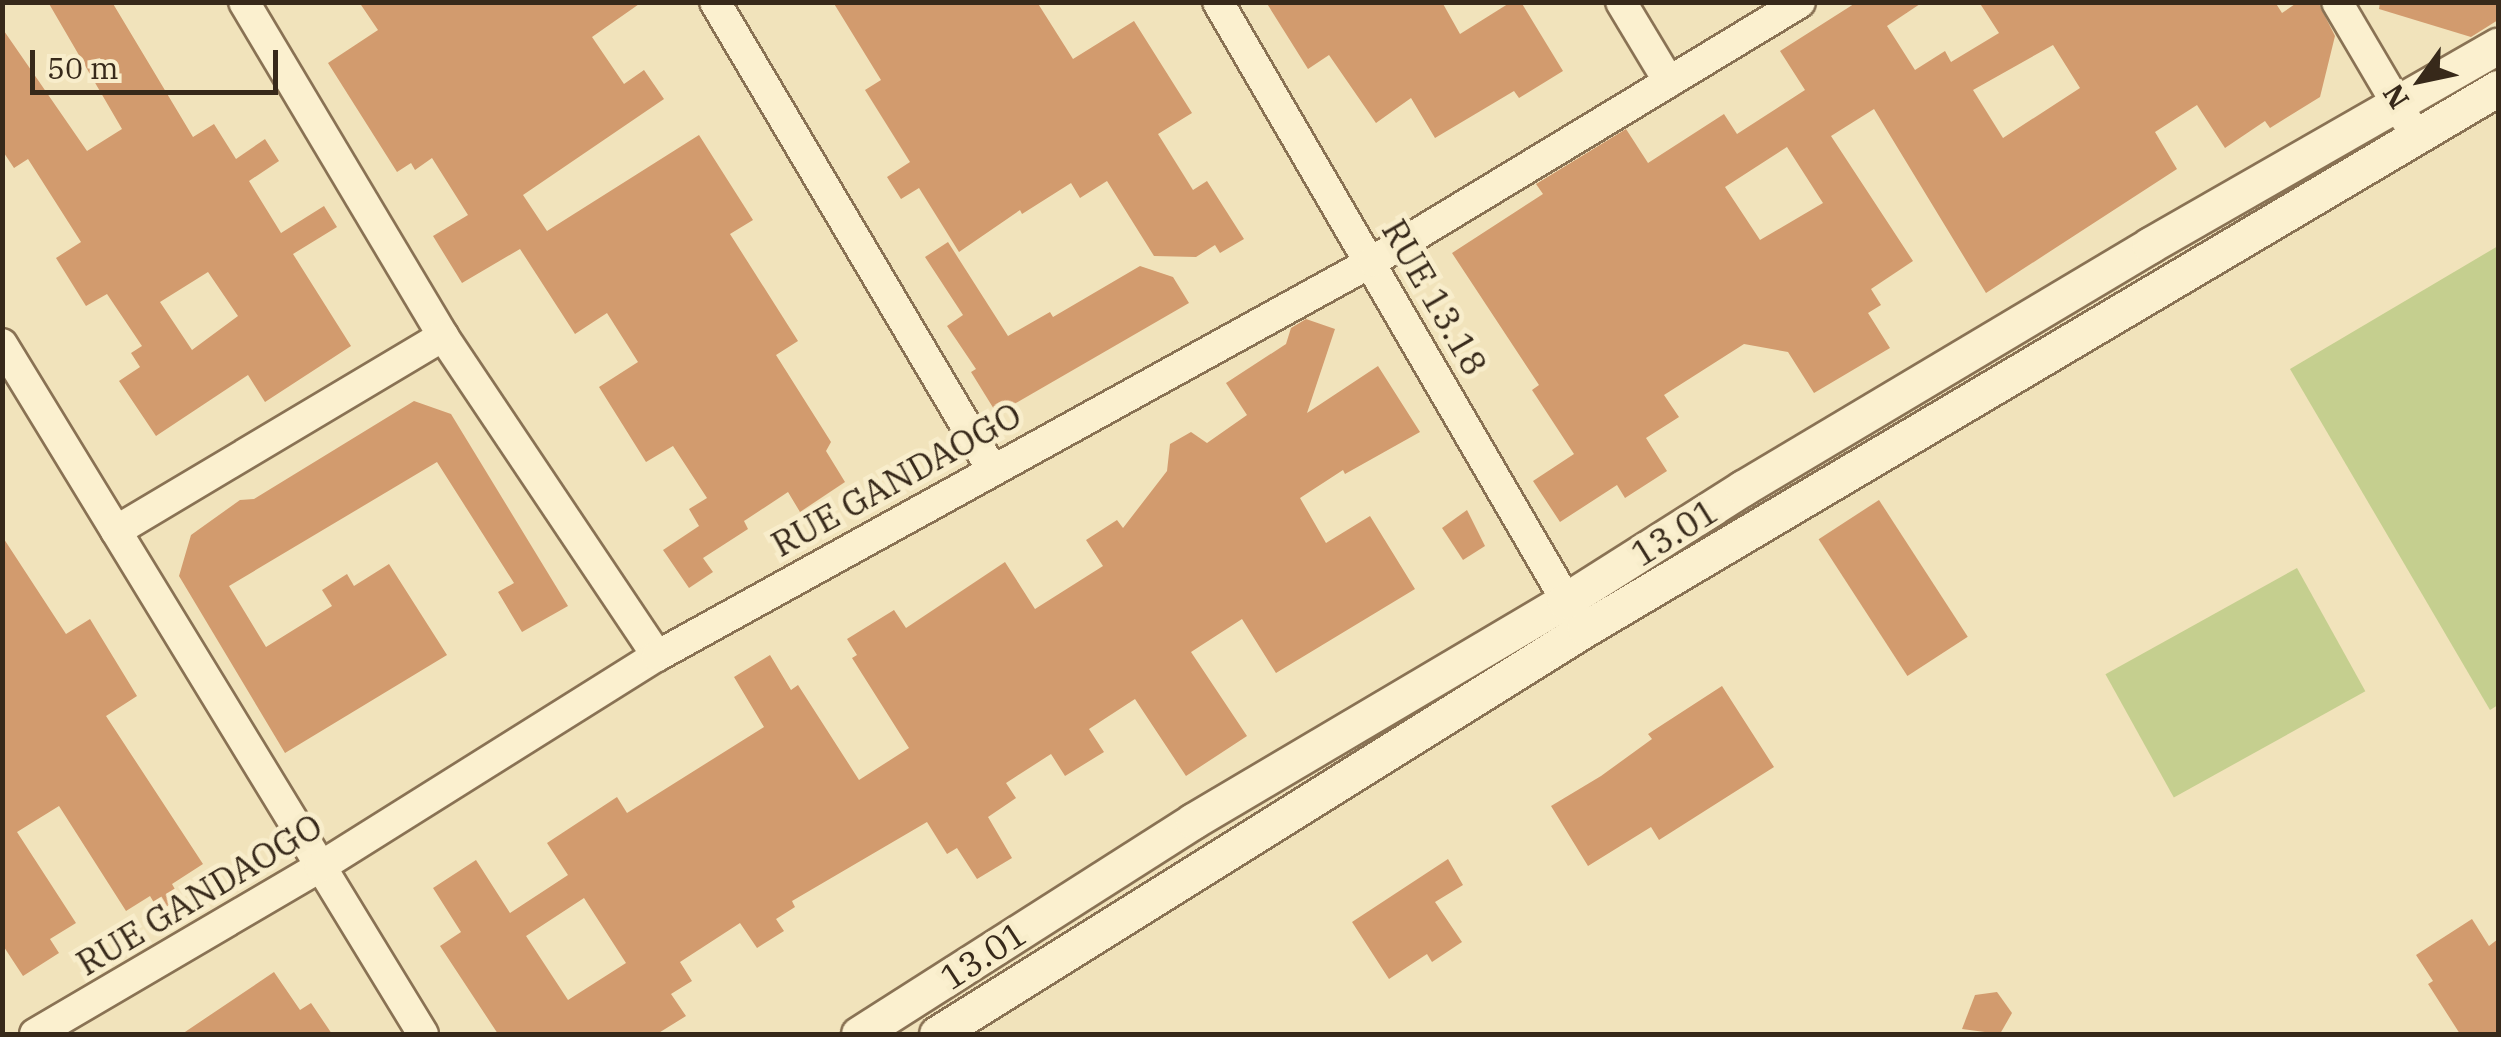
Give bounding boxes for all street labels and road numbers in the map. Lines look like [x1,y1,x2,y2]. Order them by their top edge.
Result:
street label: RUE 13.18 [1374,212,1496,382]
street label: RUE GANDAOGO [764,393,1028,565]
street label: 13.01 [1623,489,1725,575]
street label: RUE GANDAOGO [69,804,329,984]
street label: 13.01 [932,912,1034,998]

